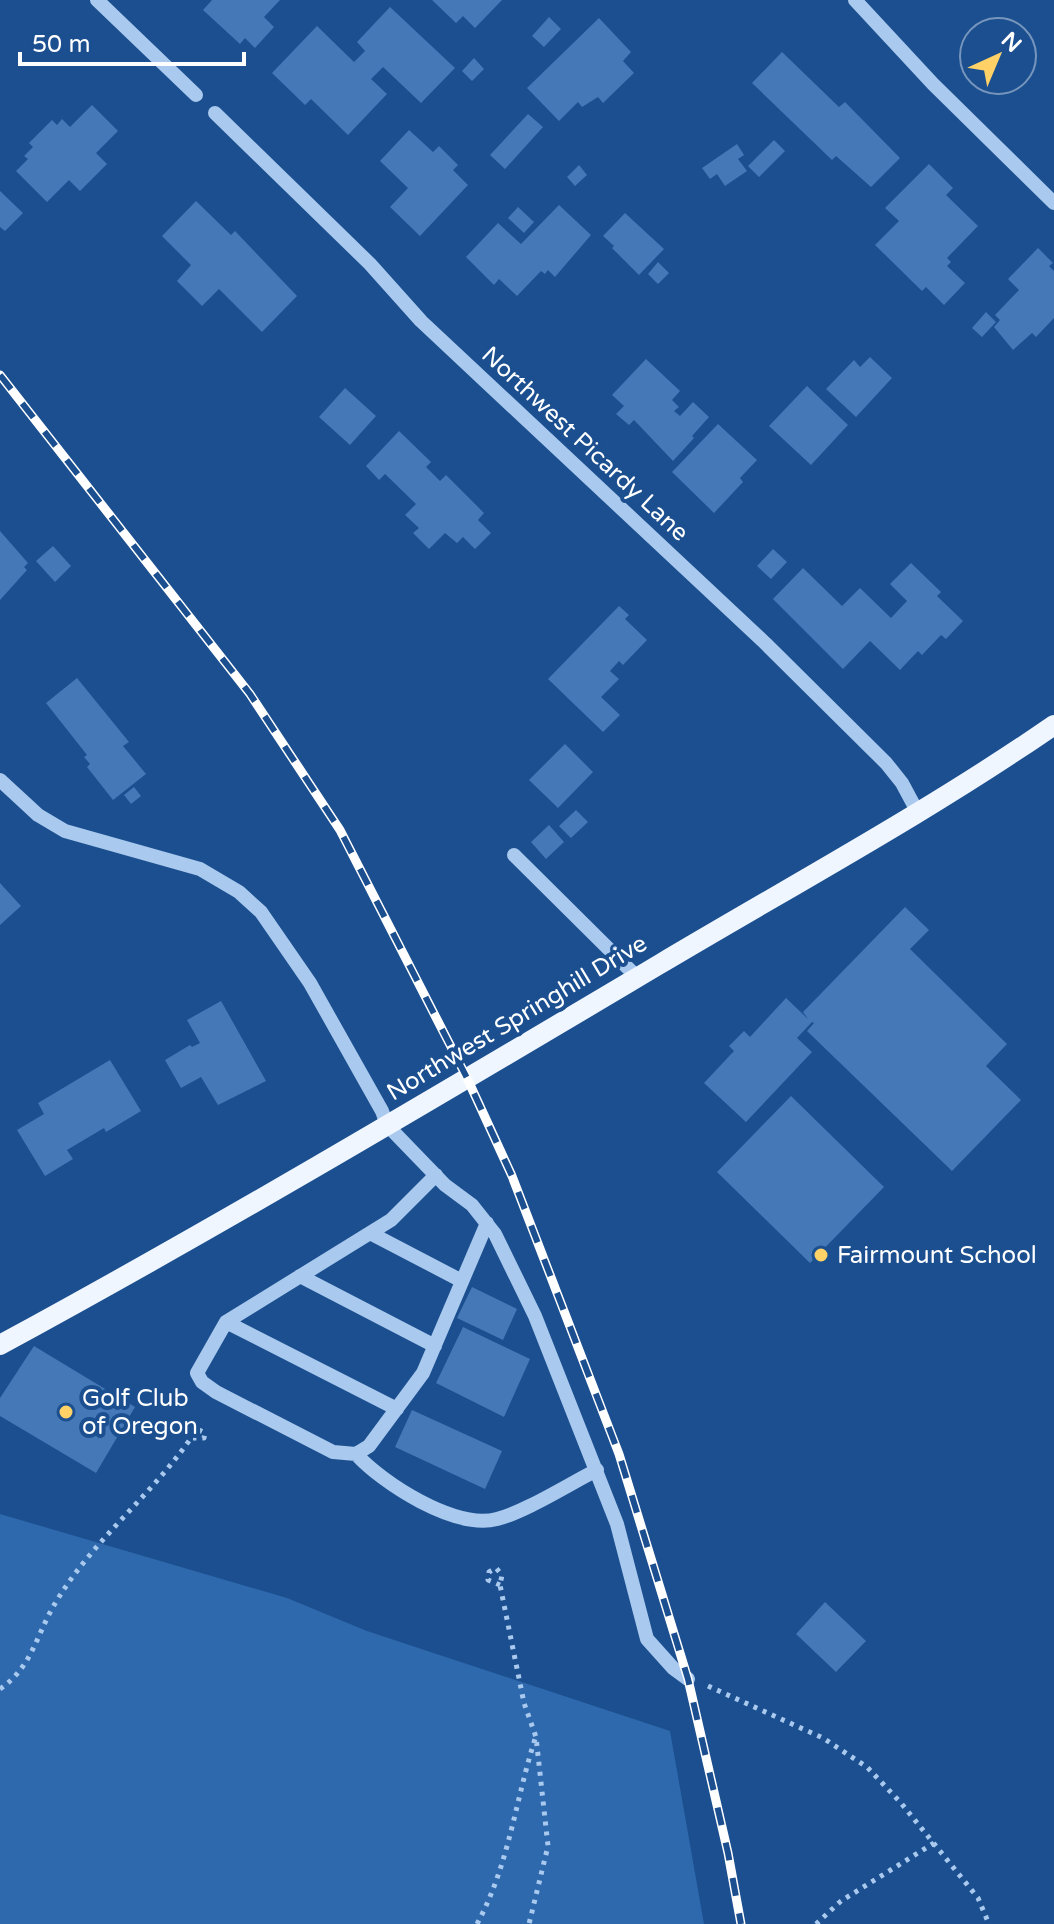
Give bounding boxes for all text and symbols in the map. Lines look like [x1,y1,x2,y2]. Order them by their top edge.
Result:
scale bar [20,16,244,66]
north arrow [958,16,1038,96]
text: N [996,27,1027,58]
text: 50 m [32,30,90,59]
street label: Northwest Picardy Lane [476,341,694,547]
street label: Northwest Springhill Drive [382,929,652,1107]
place label: Fairmount School [837,1241,1037,1270]
marker: Fairmount School [812,1246,830,1264]
place label: Golf Club of Oregon [82,1384,198,1441]
marker: Golf Club of Oregon [57,1403,75,1421]

